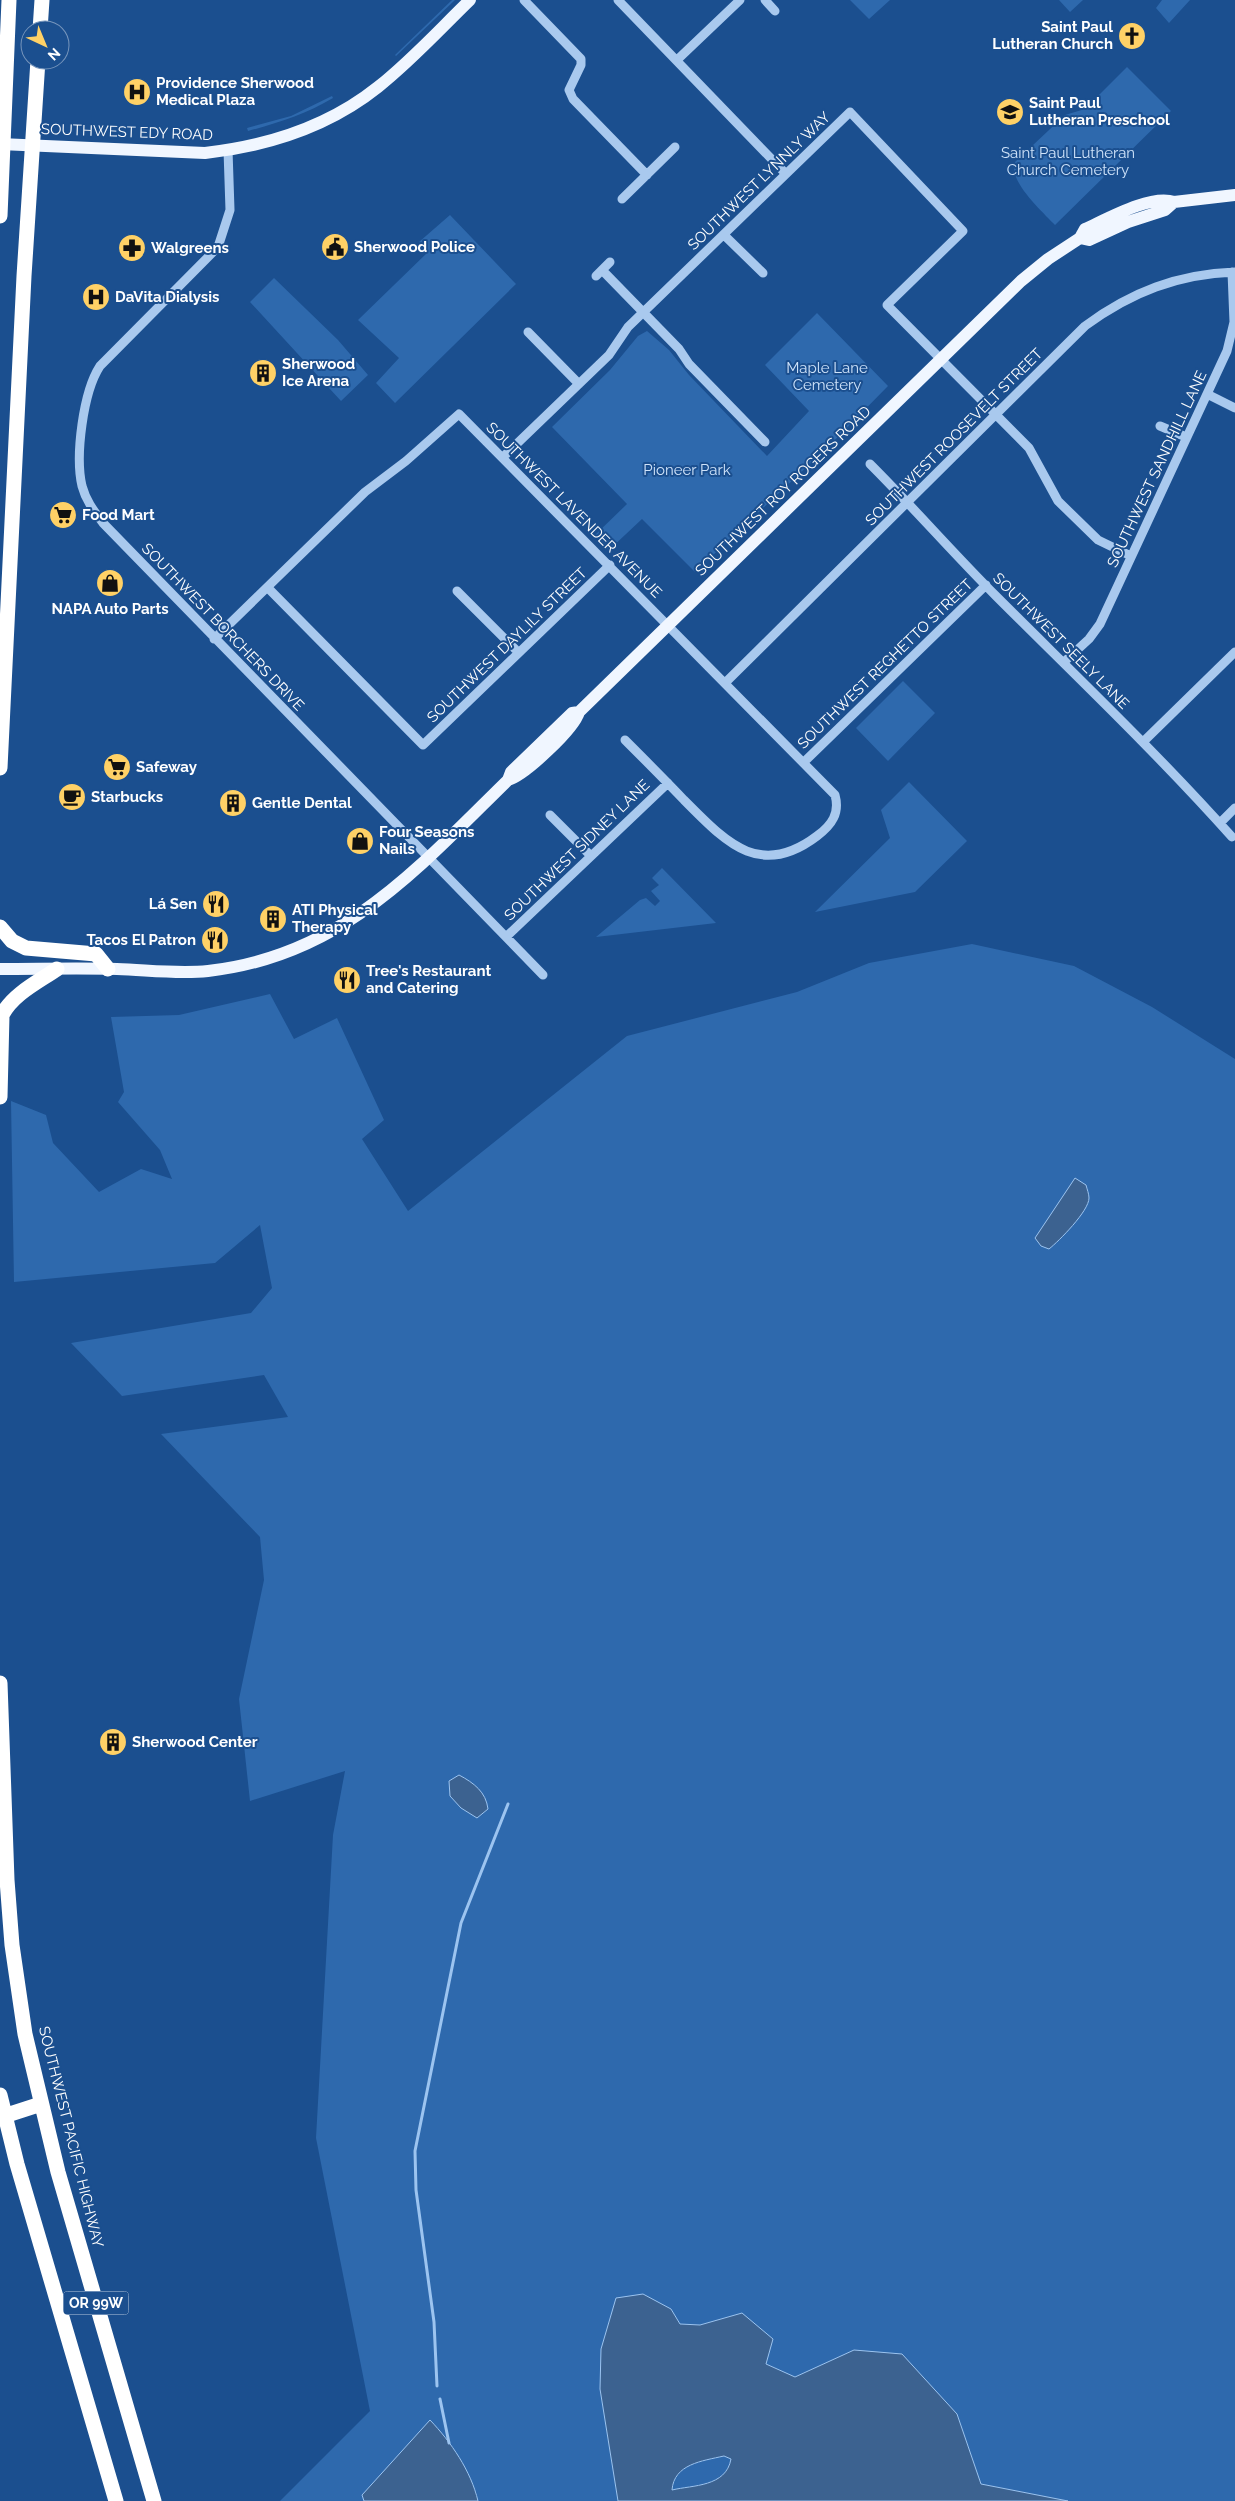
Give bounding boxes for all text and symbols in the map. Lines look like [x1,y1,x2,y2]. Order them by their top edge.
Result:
place label: Saint Paul Lutheran Church [992,18,1113,53]
north arrow [20,20,70,70]
church icon: Saint Paul Lutheran Church [1117,21,1147,51]
text: N [45,45,63,64]
place label: Providence Sherwood Medical Plaza [156,74,314,109]
hospital icon: Providence Sherwood Medical Plaza [122,77,152,107]
place label: Saint Paul Lutheran Preschool [1029,94,1170,129]
school or university icon: Saint Paul Lutheran Preschool [995,97,1025,127]
street label: SOUTHWEST LYNNLY WAY [684,108,834,254]
street label: SOUTHWEST EDY ROAD [41,120,214,144]
park label: Saint Paul Lutheran Church Cemetery [1001,144,1135,179]
public building icon: Sherwood Police [320,232,350,262]
pharmacy icon: Walgreens [117,233,147,263]
place label: Sherwood Police [354,238,475,256]
place label: Walgreens [151,239,229,257]
hospital icon: DaVita Dialysis [81,282,111,312]
place label: DaVita Dialysis [115,288,220,306]
street label: SOUTHWEST ROOSEVELT STREET [862,345,1046,529]
place label: Sherwood Ice Arena [282,355,355,390]
building icon: Sherwood Ice Arena [248,358,278,388]
park label: Maple Lane Cemetery [786,359,868,394]
street label: SOUTHWEST SANDHILL LANE [1103,368,1211,570]
street label: SOUTHWEST ROY ROGERS ROAD [692,402,875,580]
street label: SOUTHWEST LAVENDER AVENUE [482,418,666,602]
park label: Pioneer Park [643,461,731,479]
supermarket icon: Food Mart [48,500,78,530]
place label: Food Mart [82,506,155,524]
street label: SOUTHWEST BORCHERS DRIVE [138,539,308,715]
street label: SOUTHWEST DAYLILY STREET [423,564,591,726]
shop icon: NAPA Auto Parts [95,568,125,598]
street label: SOUTHWEST SEELY LANE [989,569,1133,713]
street label: SOUTHWEST REGHETTO STREET [794,575,976,753]
place label: NAPA Auto Parts [51,600,169,618]
supermarket icon: Safeway [102,752,132,782]
place label: Safeway [136,758,198,776]
street label: SOUTHWEST SIDNEY LANE [501,776,653,924]
cafe icon: Starbucks [57,782,87,812]
place label: Starbucks [91,788,163,806]
building icon: Gentle Dental [218,788,248,818]
place label: Gentle Dental [252,794,352,812]
place label: Four Seasons Nails [379,823,474,858]
shop icon: Four Seasons Nails [345,826,375,856]
restaurant icon: Lá Sen [201,889,231,919]
place label: Lá Sen [149,895,197,913]
place label: ATI Physical Therapy [292,901,378,936]
building icon: ATI Physical Therapy [258,904,288,934]
restaurant icon: Tacos El Patron [200,925,230,955]
place label: Tacos El Patron [87,931,196,949]
place label: Tree's Restaurant and Catering [366,962,491,997]
restaurant icon: Tree's Restaurant and Catering [332,965,362,995]
building icon: Sherwood Center [98,1727,128,1757]
place label: Sherwood Center [132,1733,258,1751]
street label: SOUTHWEST PACIFIC HIGHWAY [35,2024,107,2250]
road number: OR 99W [64,2292,128,2314]

